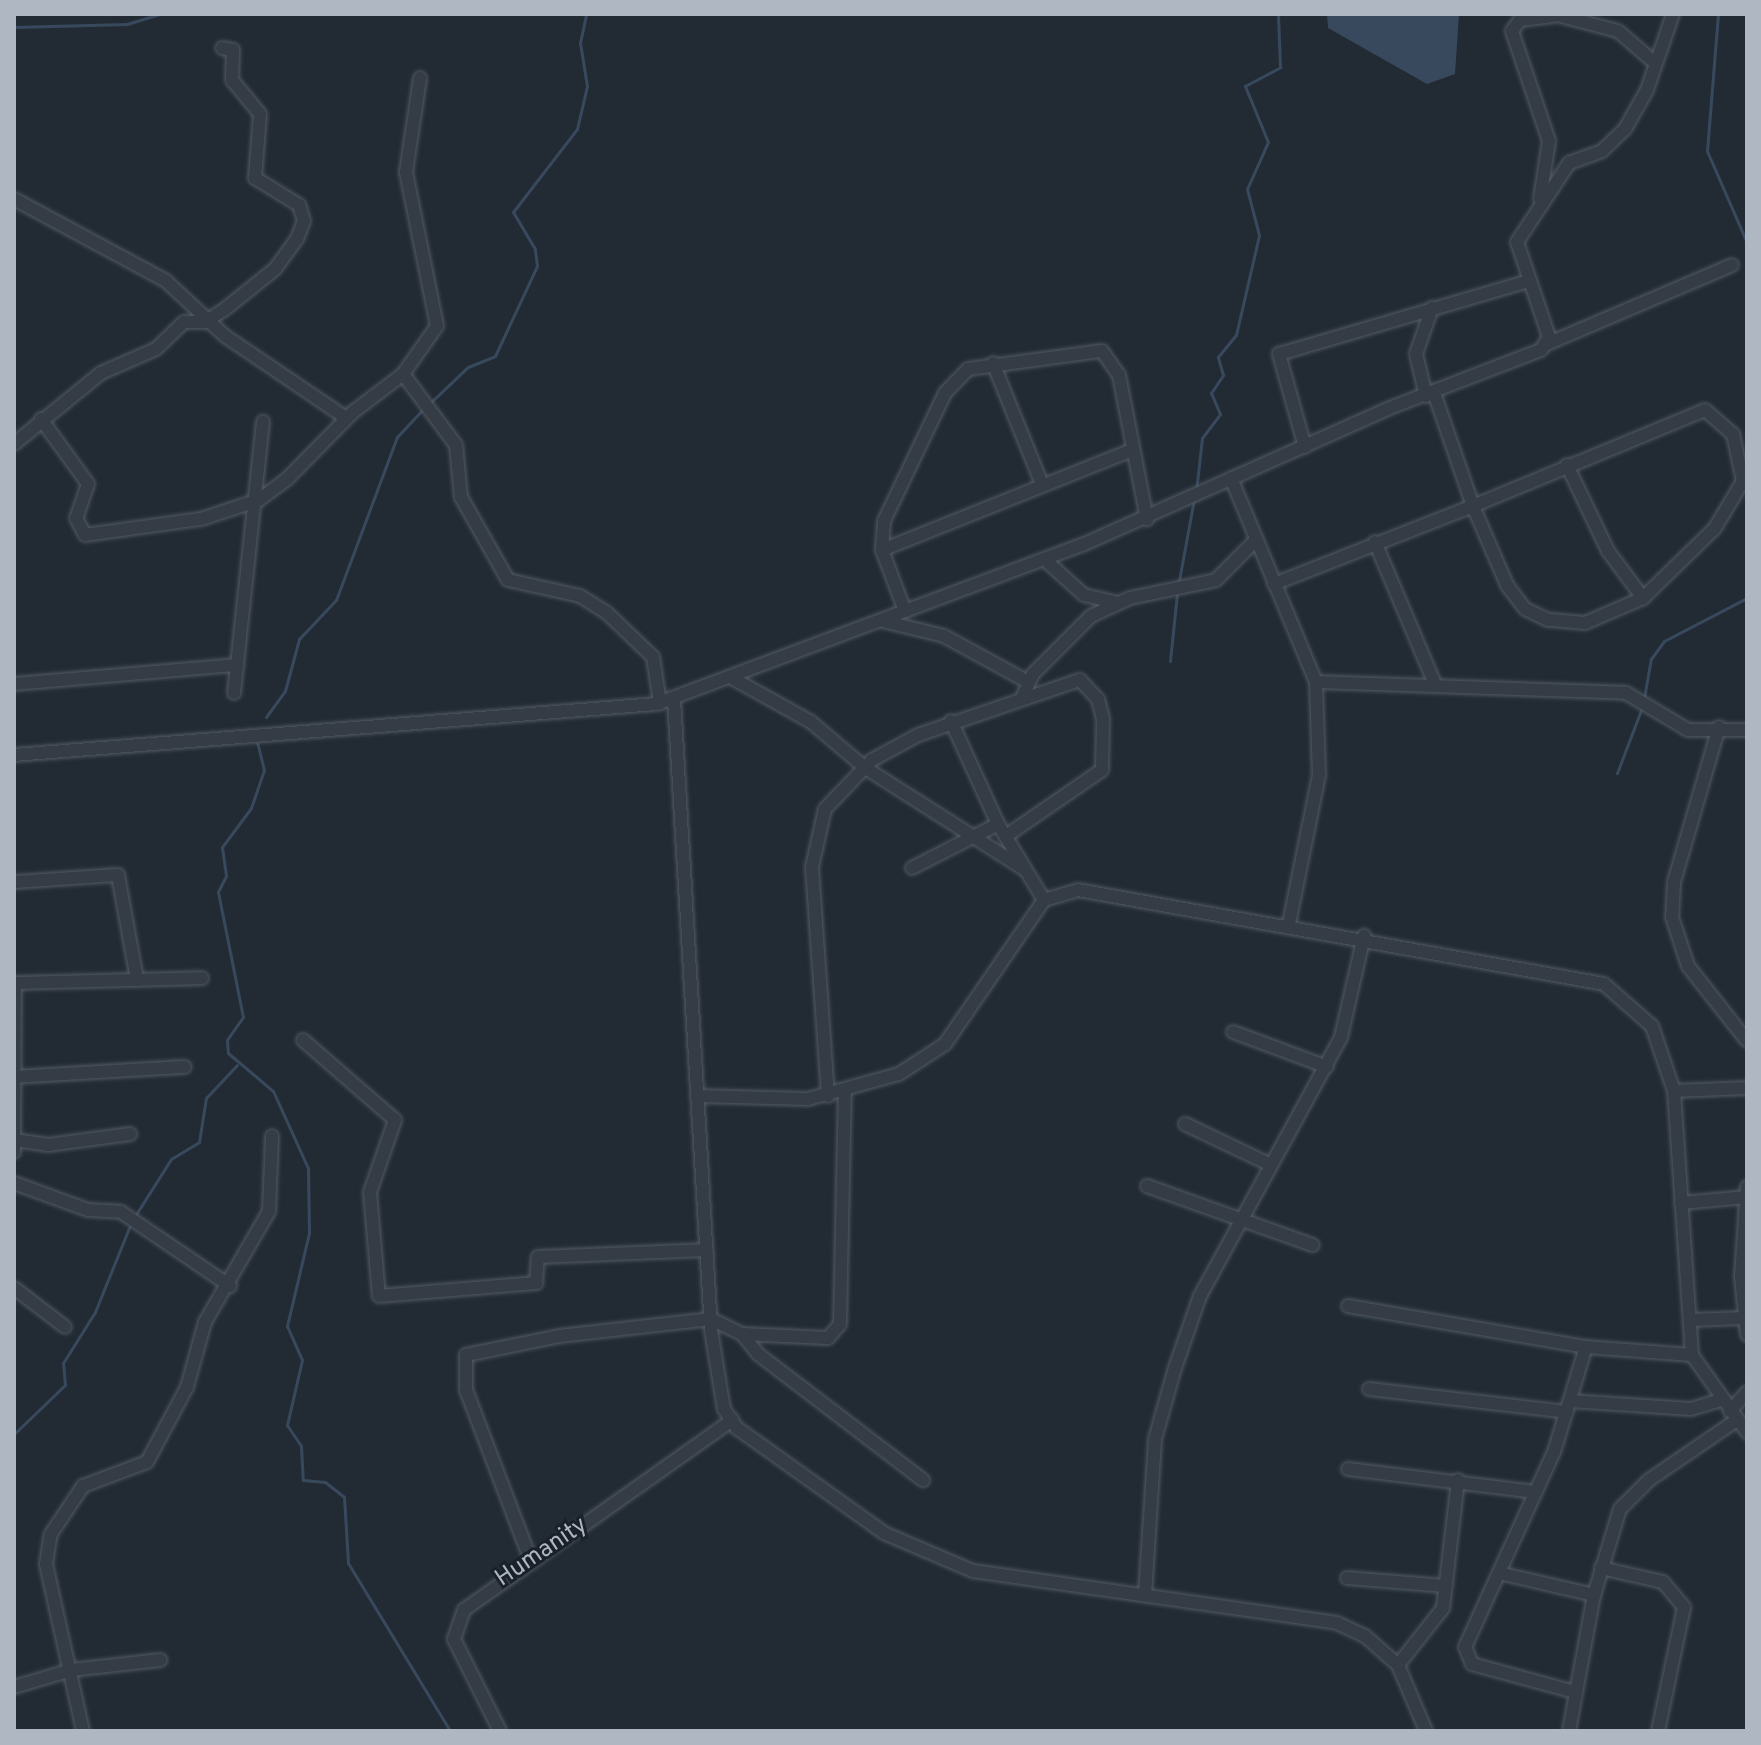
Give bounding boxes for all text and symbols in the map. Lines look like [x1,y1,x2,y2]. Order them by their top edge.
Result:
street label: Humanity [491,1512,593,1594]

